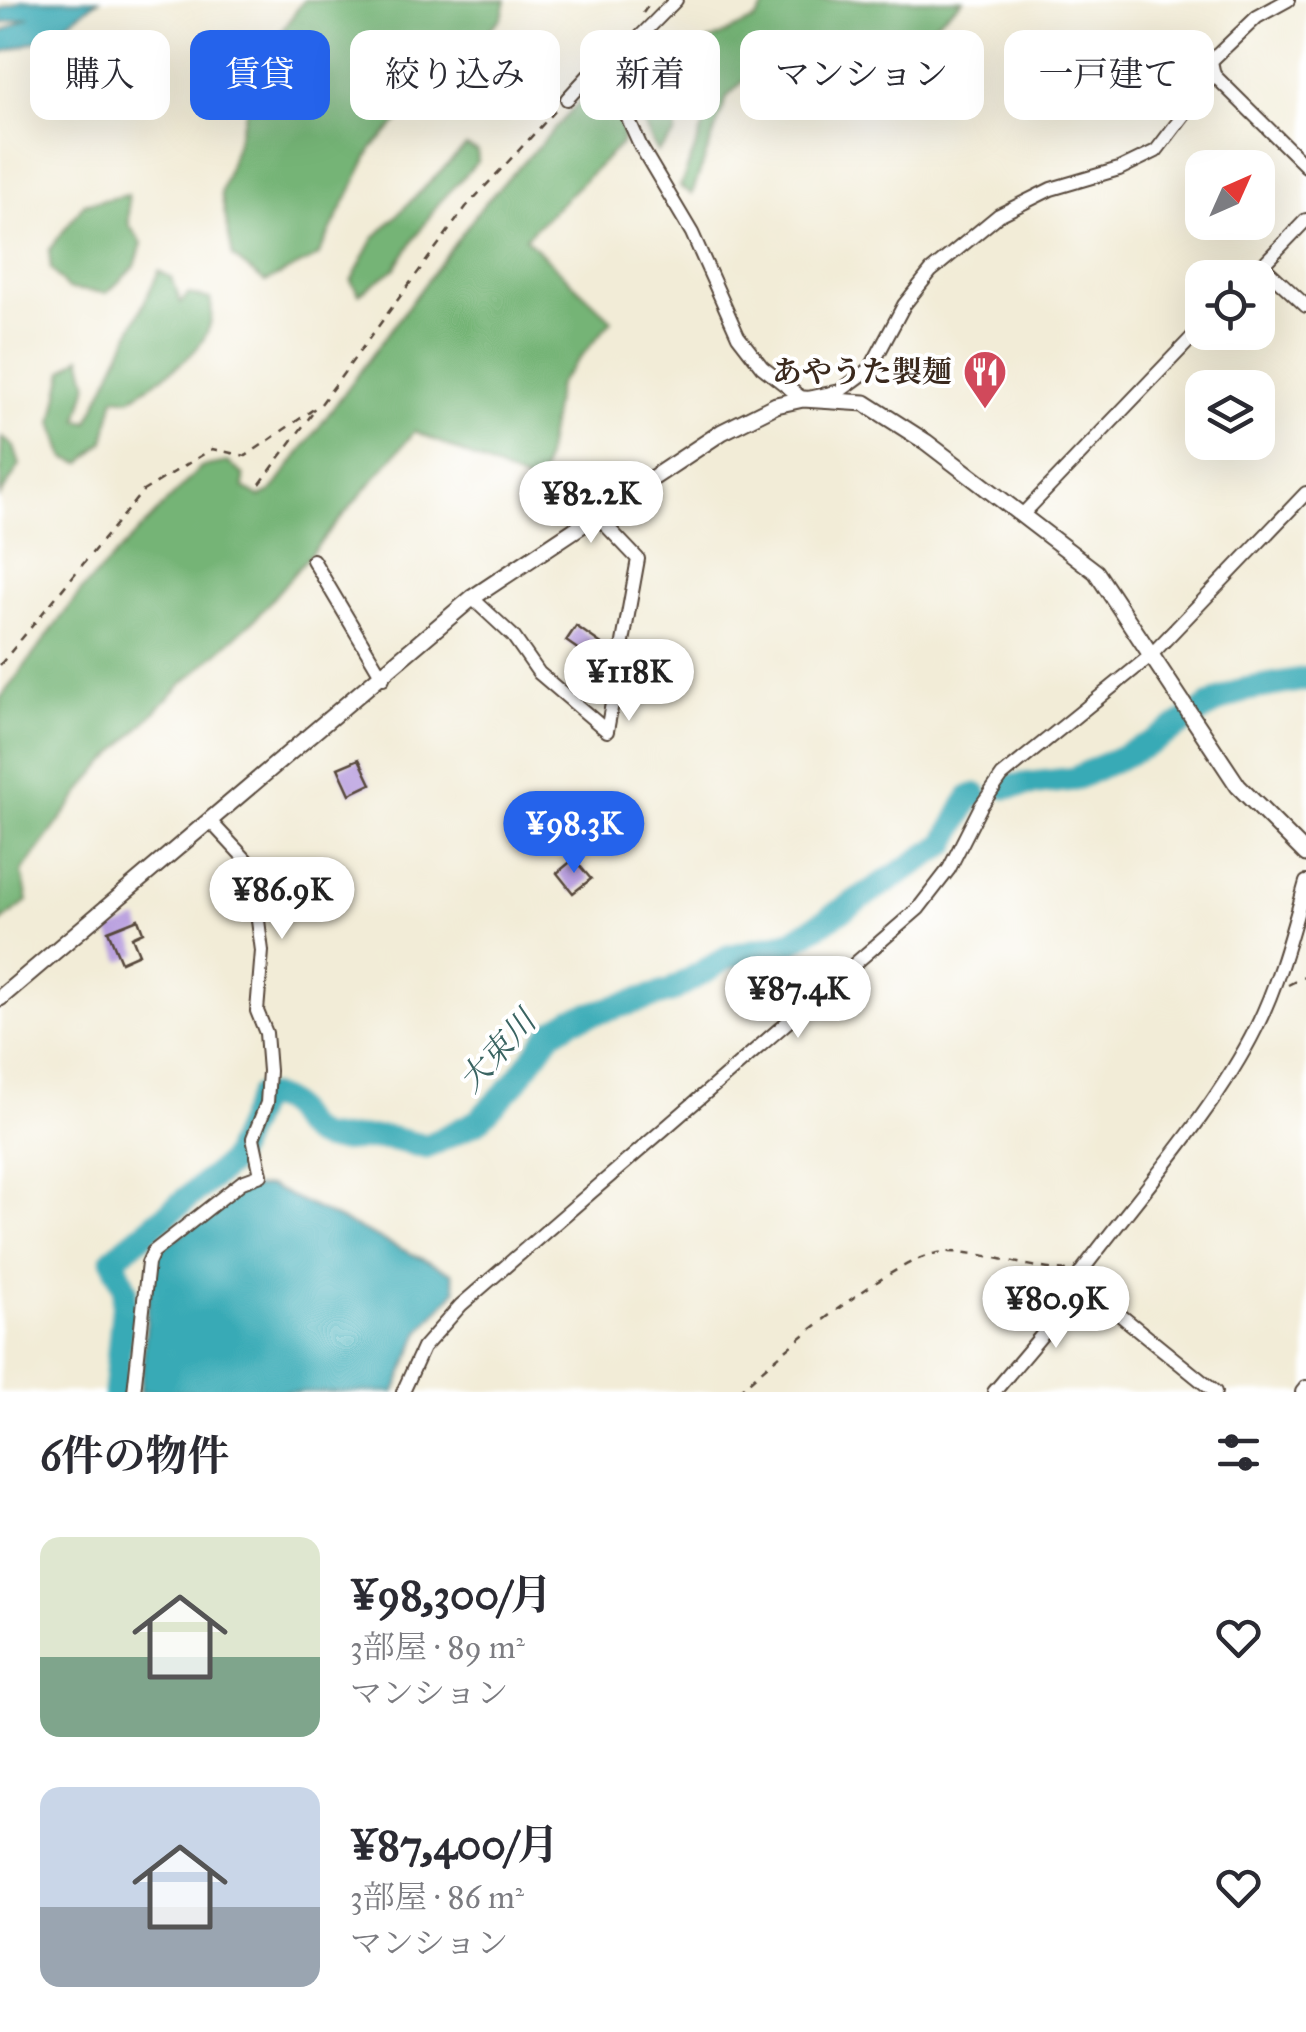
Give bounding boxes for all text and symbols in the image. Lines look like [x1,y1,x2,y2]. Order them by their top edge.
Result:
chip: 購入 [30,30,170,120]
chip: 賃貸 [190,30,330,120]
chip: 絞り込み [350,30,560,120]
chip: 新着 [580,30,720,120]
chip: マンション [740,30,984,120]
chip: 一戸建て [1004,30,1214,120]
north arrow [1185,150,1275,240]
map controls [1185,150,1275,460]
button: locate [1185,260,1275,350]
restaurant icon: あやうた製麺 [962,349,1008,410]
place label: あやうた製麺 [772,354,952,390]
button: layers [1185,370,1275,460]
pin: ¥82.2K [510,461,672,546]
text: ¥82.2K [541,474,641,513]
pin: ¥118K [559,639,699,724]
text: ¥118K [586,652,672,691]
pin: ¥98.3K [493,791,655,876]
text: ¥98.3K [525,804,623,843]
pin: ¥86.9K [201,857,363,942]
text: ¥86.9K [232,870,332,909]
pin: ¥87.4K [717,956,879,1041]
text: ¥87.4K [747,969,849,1008]
water label: 大束川 [451,1000,546,1100]
pin: ¥80.9K [975,1266,1137,1351]
text: ¥80.9K [1004,1279,1108,1318]
icon: filters [1211,1425,1266,1480]
text: 6件の物件 [40,1430,230,1482]
text: ¥98,300/月 [350,1569,552,1621]
icon: home [120,1577,240,1697]
icon: heart [1211,1610,1266,1665]
text: 3部屋 · 89 m² [350,1628,525,1667]
text: マンション [350,1674,509,1713]
text: ¥87,400/月 [350,1819,559,1871]
icon: home [120,1827,240,1947]
icon: heart [1211,1860,1266,1915]
text: 3部屋 · 86 m² [350,1878,524,1917]
text: マンション [350,1924,509,1963]

